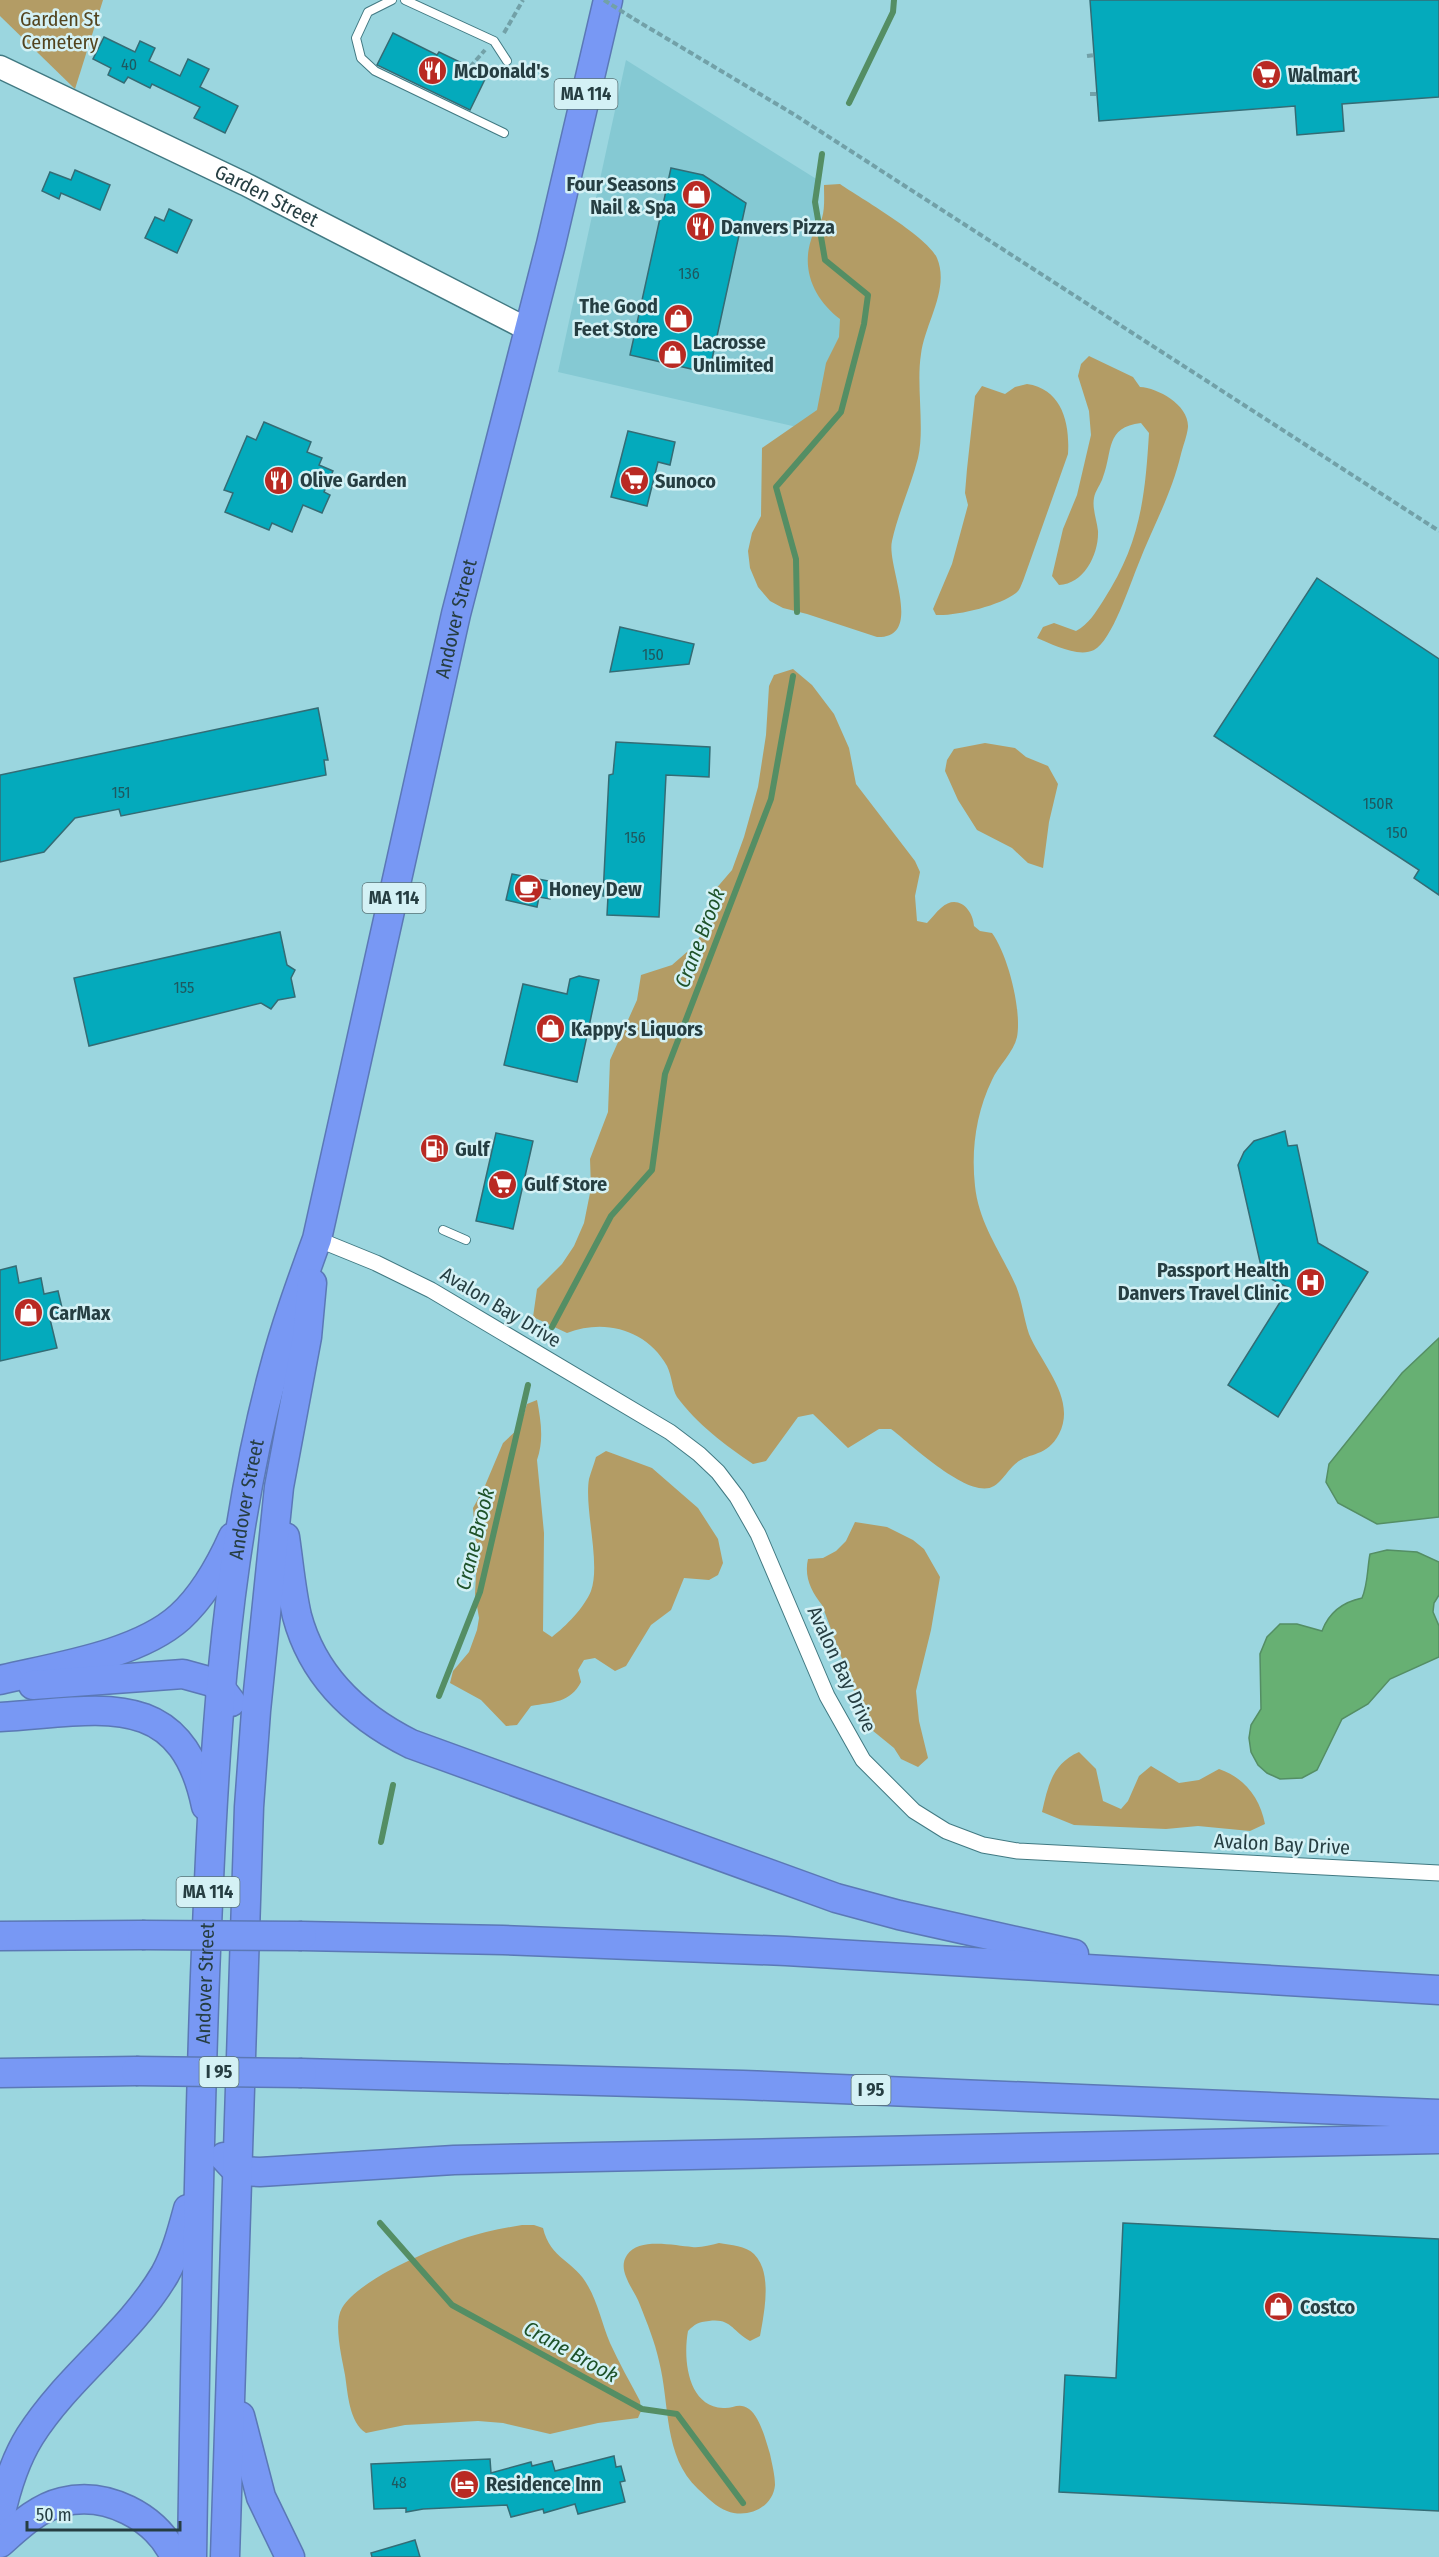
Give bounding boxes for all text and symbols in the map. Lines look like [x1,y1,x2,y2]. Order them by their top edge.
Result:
park label: Garden St Cemetery [20,7,100,54]
house number: 40 [121,55,137,74]
restaurant icon: McDonald's [417,55,449,87]
place label: McDonald's [454,59,549,83]
supermarket icon: Walmart [1251,59,1283,91]
place label: Walmart [1288,63,1359,87]
road number: MA 114 [554,79,618,109]
street label: Garden Street [211,159,323,232]
place label: Four Seasons Nail & Spa [566,172,676,219]
shop icon: Four Seasons Nail & Spa [681,179,713,211]
restaurant icon: Danvers Pizza [684,211,716,243]
place label: Danvers Pizza [721,215,835,239]
house number: 136 [678,264,700,283]
place label: The Good Feet Store [574,294,658,341]
shop icon: The Good Feet Store [663,302,695,334]
place label: Lacrosse Unlimited [693,330,774,377]
shop icon: Lacrosse Unlimited [656,338,688,370]
restaurant icon: Olive Garden [263,464,295,496]
supermarket icon: Sunoco [618,465,650,497]
place label: Olive Garden [300,468,407,492]
place label: Sunoco [655,469,716,493]
street label: Andover Street [430,556,482,681]
house number: 150 [642,645,664,664]
house number: 151 [111,783,131,802]
house number: 150R [1363,794,1394,813]
house number: 150 [1386,823,1408,842]
house number: 156 [624,828,646,847]
cafe icon: Honey Dew [512,873,544,905]
place label: Honey Dew [549,877,642,901]
road number: MA 114 [362,883,426,913]
water label: Crane Brook [669,885,731,991]
house number: 155 [174,978,194,997]
shop icon: Kappy's Liquors [534,1013,566,1045]
place label: Kappy's Liquors [571,1017,703,1041]
fuel station icon: Gulf [418,1133,450,1165]
place label: Gulf [455,1137,491,1161]
supermarket icon: Gulf Store [487,1168,519,1200]
place label: Gulf Store [524,1172,607,1196]
place label: Passport Health Danvers Travel Clinic [1118,1258,1289,1305]
street label: Avalon Bay Drive [436,1262,566,1352]
hospital icon: Passport Health Danvers Travel Clinic [1294,1266,1326,1298]
shop icon: CarMax [12,1297,44,1329]
place label: CarMax [49,1301,111,1325]
street label: Andover Street [224,1436,269,1561]
water label: Crane Brook [450,1485,500,1593]
street label: Avalon Bay Drive [802,1602,882,1736]
street label: Avalon Bay Drive [1213,1828,1351,1860]
road number: MA 114 [176,1877,240,1907]
street label: Andover Street [191,1921,219,2044]
road number: I 95 [200,2057,238,2087]
road number: I 95 [852,2075,890,2105]
shop icon: Costco [1263,2291,1295,2323]
place label: Costco [1300,2295,1356,2319]
water label: Crane Brook [519,2315,623,2389]
hotel icon: Residence Inn [449,2468,481,2500]
place label: Residence Inn [486,2472,602,2496]
house number: 48 [391,2473,407,2492]
scale bar [27,2494,180,2532]
text: 50 m [36,2504,72,2526]

